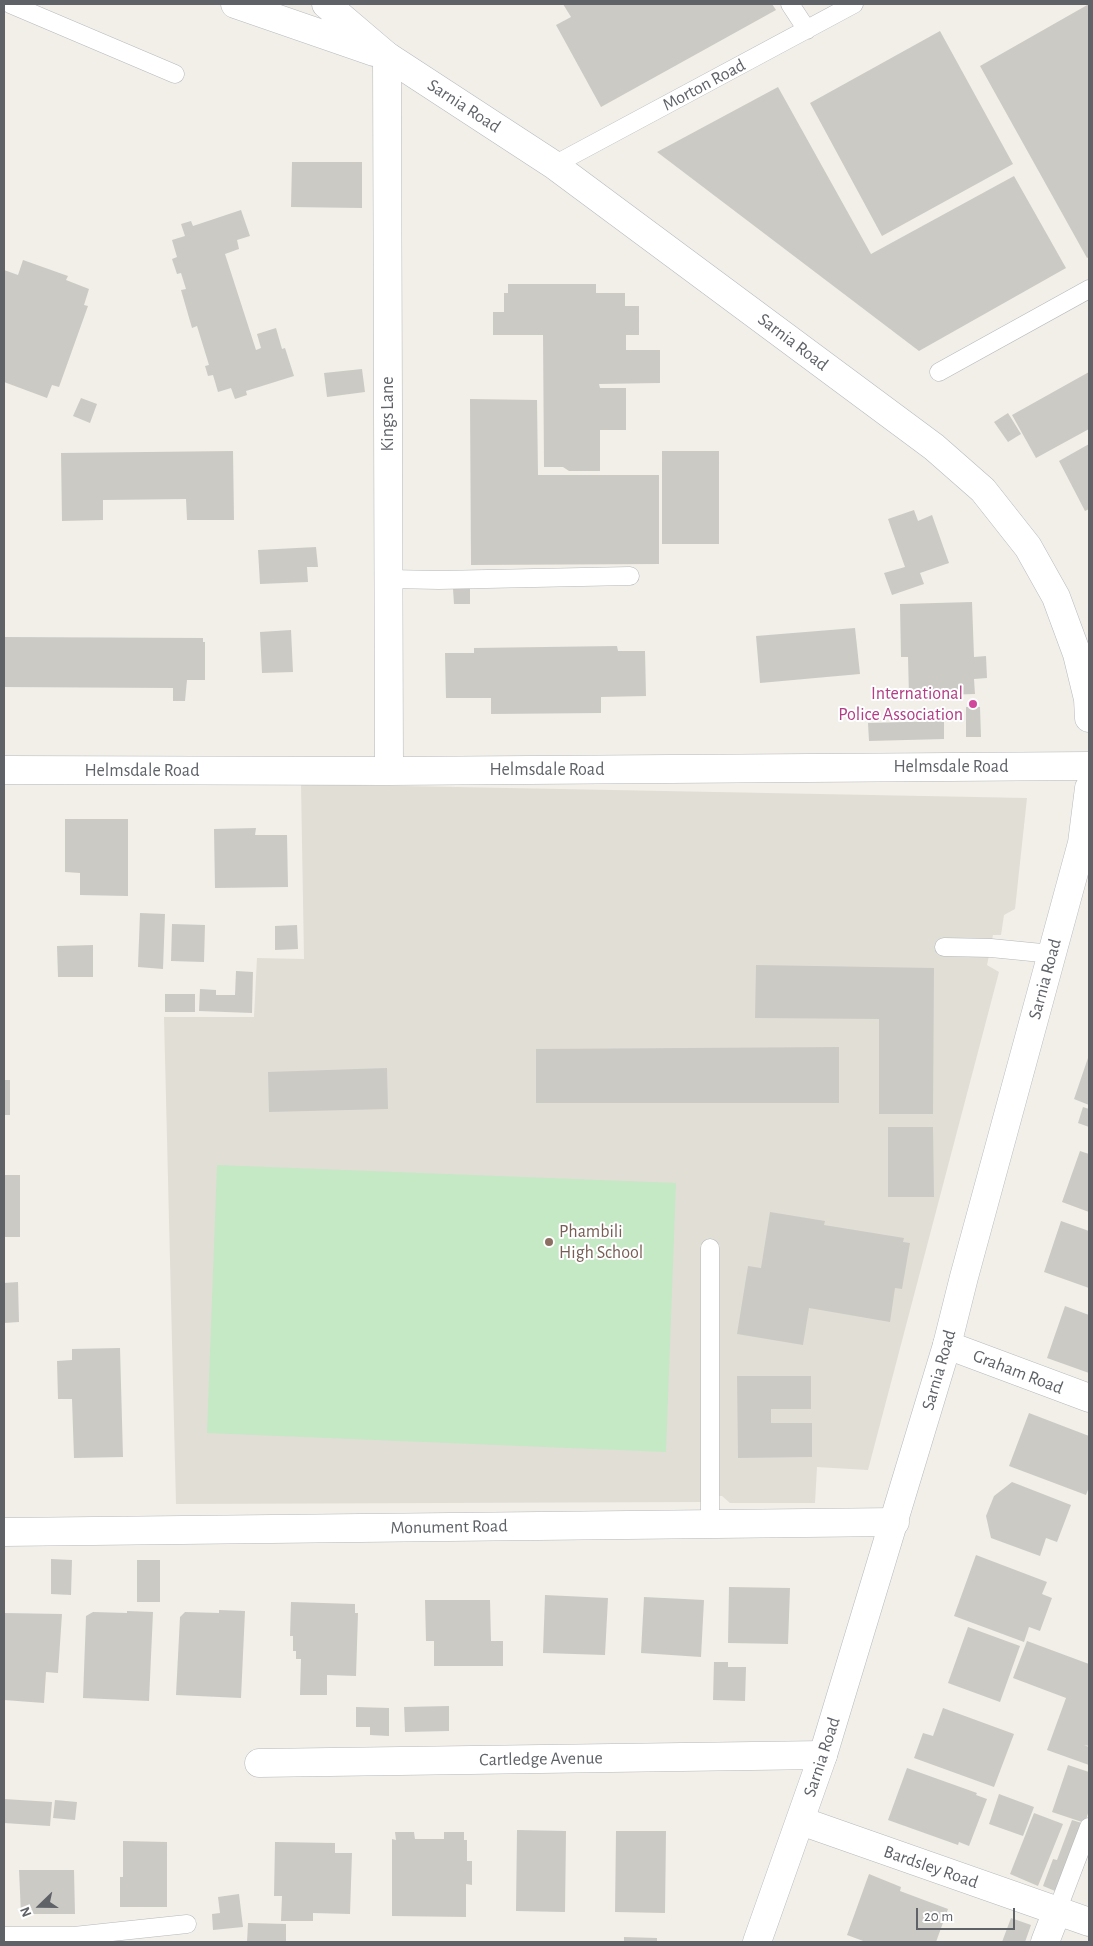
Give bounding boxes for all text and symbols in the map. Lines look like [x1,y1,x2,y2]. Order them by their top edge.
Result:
street label: Morton Road [659,54,749,116]
street label: Sarnia Road [423,74,505,138]
street label: Sarnia Road [753,308,833,376]
street label: Kings Lane [377,376,399,452]
place label: International Police Association [838,683,963,726]
marker: International Police Association [967,698,979,710]
street label: Helmsdale Road [894,756,1008,778]
street label: Helmsdale Road [490,759,604,781]
street label: Helmsdale Road [85,760,199,782]
street label: Sarnia Road [1024,936,1066,1022]
place label: Phambili High School [559,1221,643,1264]
marker: Phambili High School [543,1236,555,1248]
street label: Sarnia Road [917,1327,961,1413]
street label: Graham Road [970,1345,1066,1399]
street label: Monument Road [390,1515,508,1539]
street label: Sarnia Road [799,1714,845,1800]
street label: Cartledge Avenue [479,1747,603,1771]
street label: Bardsley Road [881,1841,981,1893]
north arrow [15,1881,65,1931]
scale bar [918,1898,1017,1930]
text: N [18,1904,34,1919]
text: 20 m [924,1909,953,1924]

